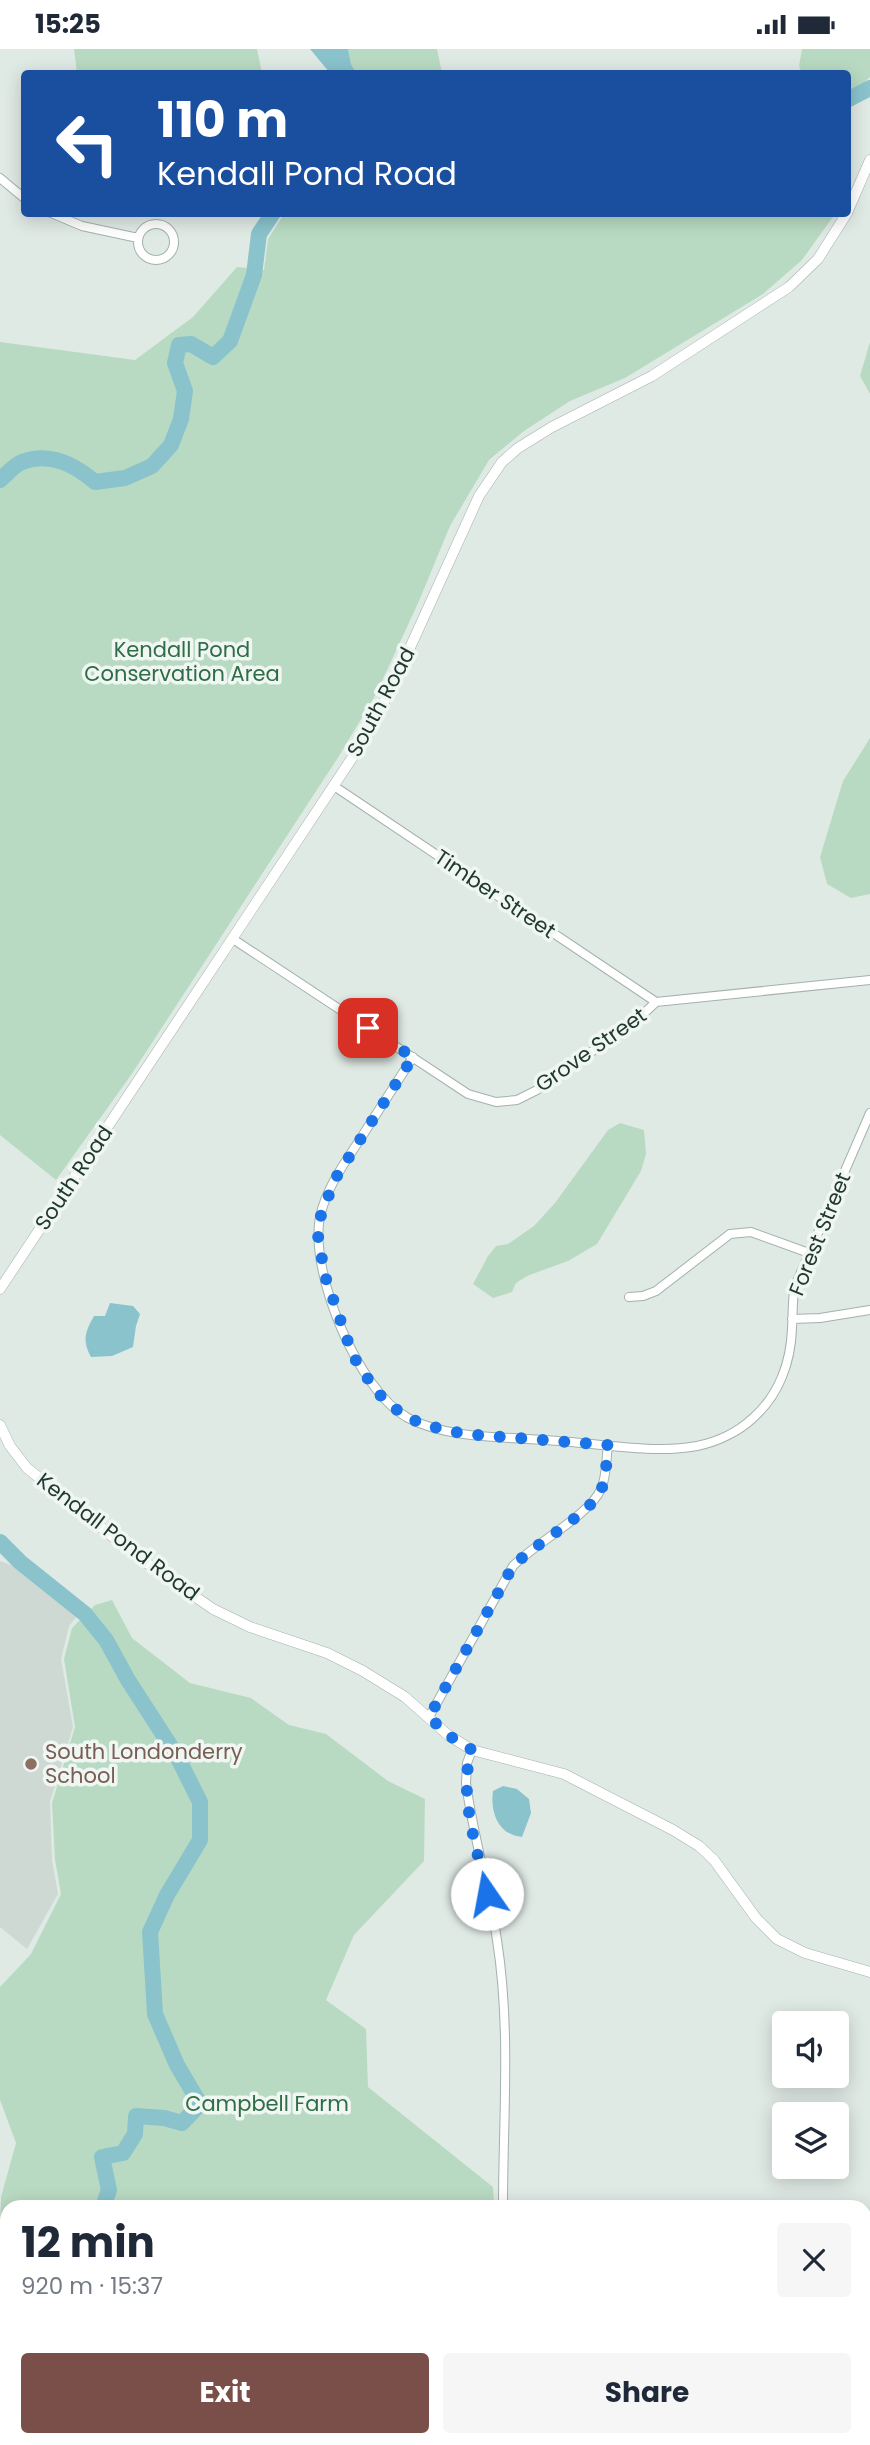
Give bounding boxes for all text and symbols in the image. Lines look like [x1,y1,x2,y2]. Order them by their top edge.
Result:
text: 15:25 [35,6,101,42]
text: 110 m [157,86,288,154]
icon: left [42,98,133,189]
text: Kendall Pond Road [157,151,457,196]
park label: Kendall Pond Conservation Area [84,635,280,688]
street label: South Road [339,642,422,762]
street label: Timber Street [429,842,562,945]
pin [338,998,398,1058]
street label: Grove Street [529,1001,652,1099]
icon: arrive [349,1009,387,1047]
street label: South Road [28,1120,119,1236]
street label: Forest Street [782,1168,857,1300]
street label: Kendall Pond Road [31,1466,206,1607]
place label: South Londonderry School [45,1737,243,1790]
marker: South Londonderry School [23,1756,39,1772]
position arrow [450,1857,524,1931]
map controls [772,2011,849,2179]
button: sound [772,2011,849,2088]
park label: Campbell Farm [185,2089,349,2118]
button: layers [772,2102,849,2179]
text: 12 min [21,2213,155,2272]
button: close [777,2223,851,2297]
text: 920 m · 15:37 [21,2270,163,2302]
button: Exit [21,2353,429,2433]
button: Share [443,2353,851,2433]

